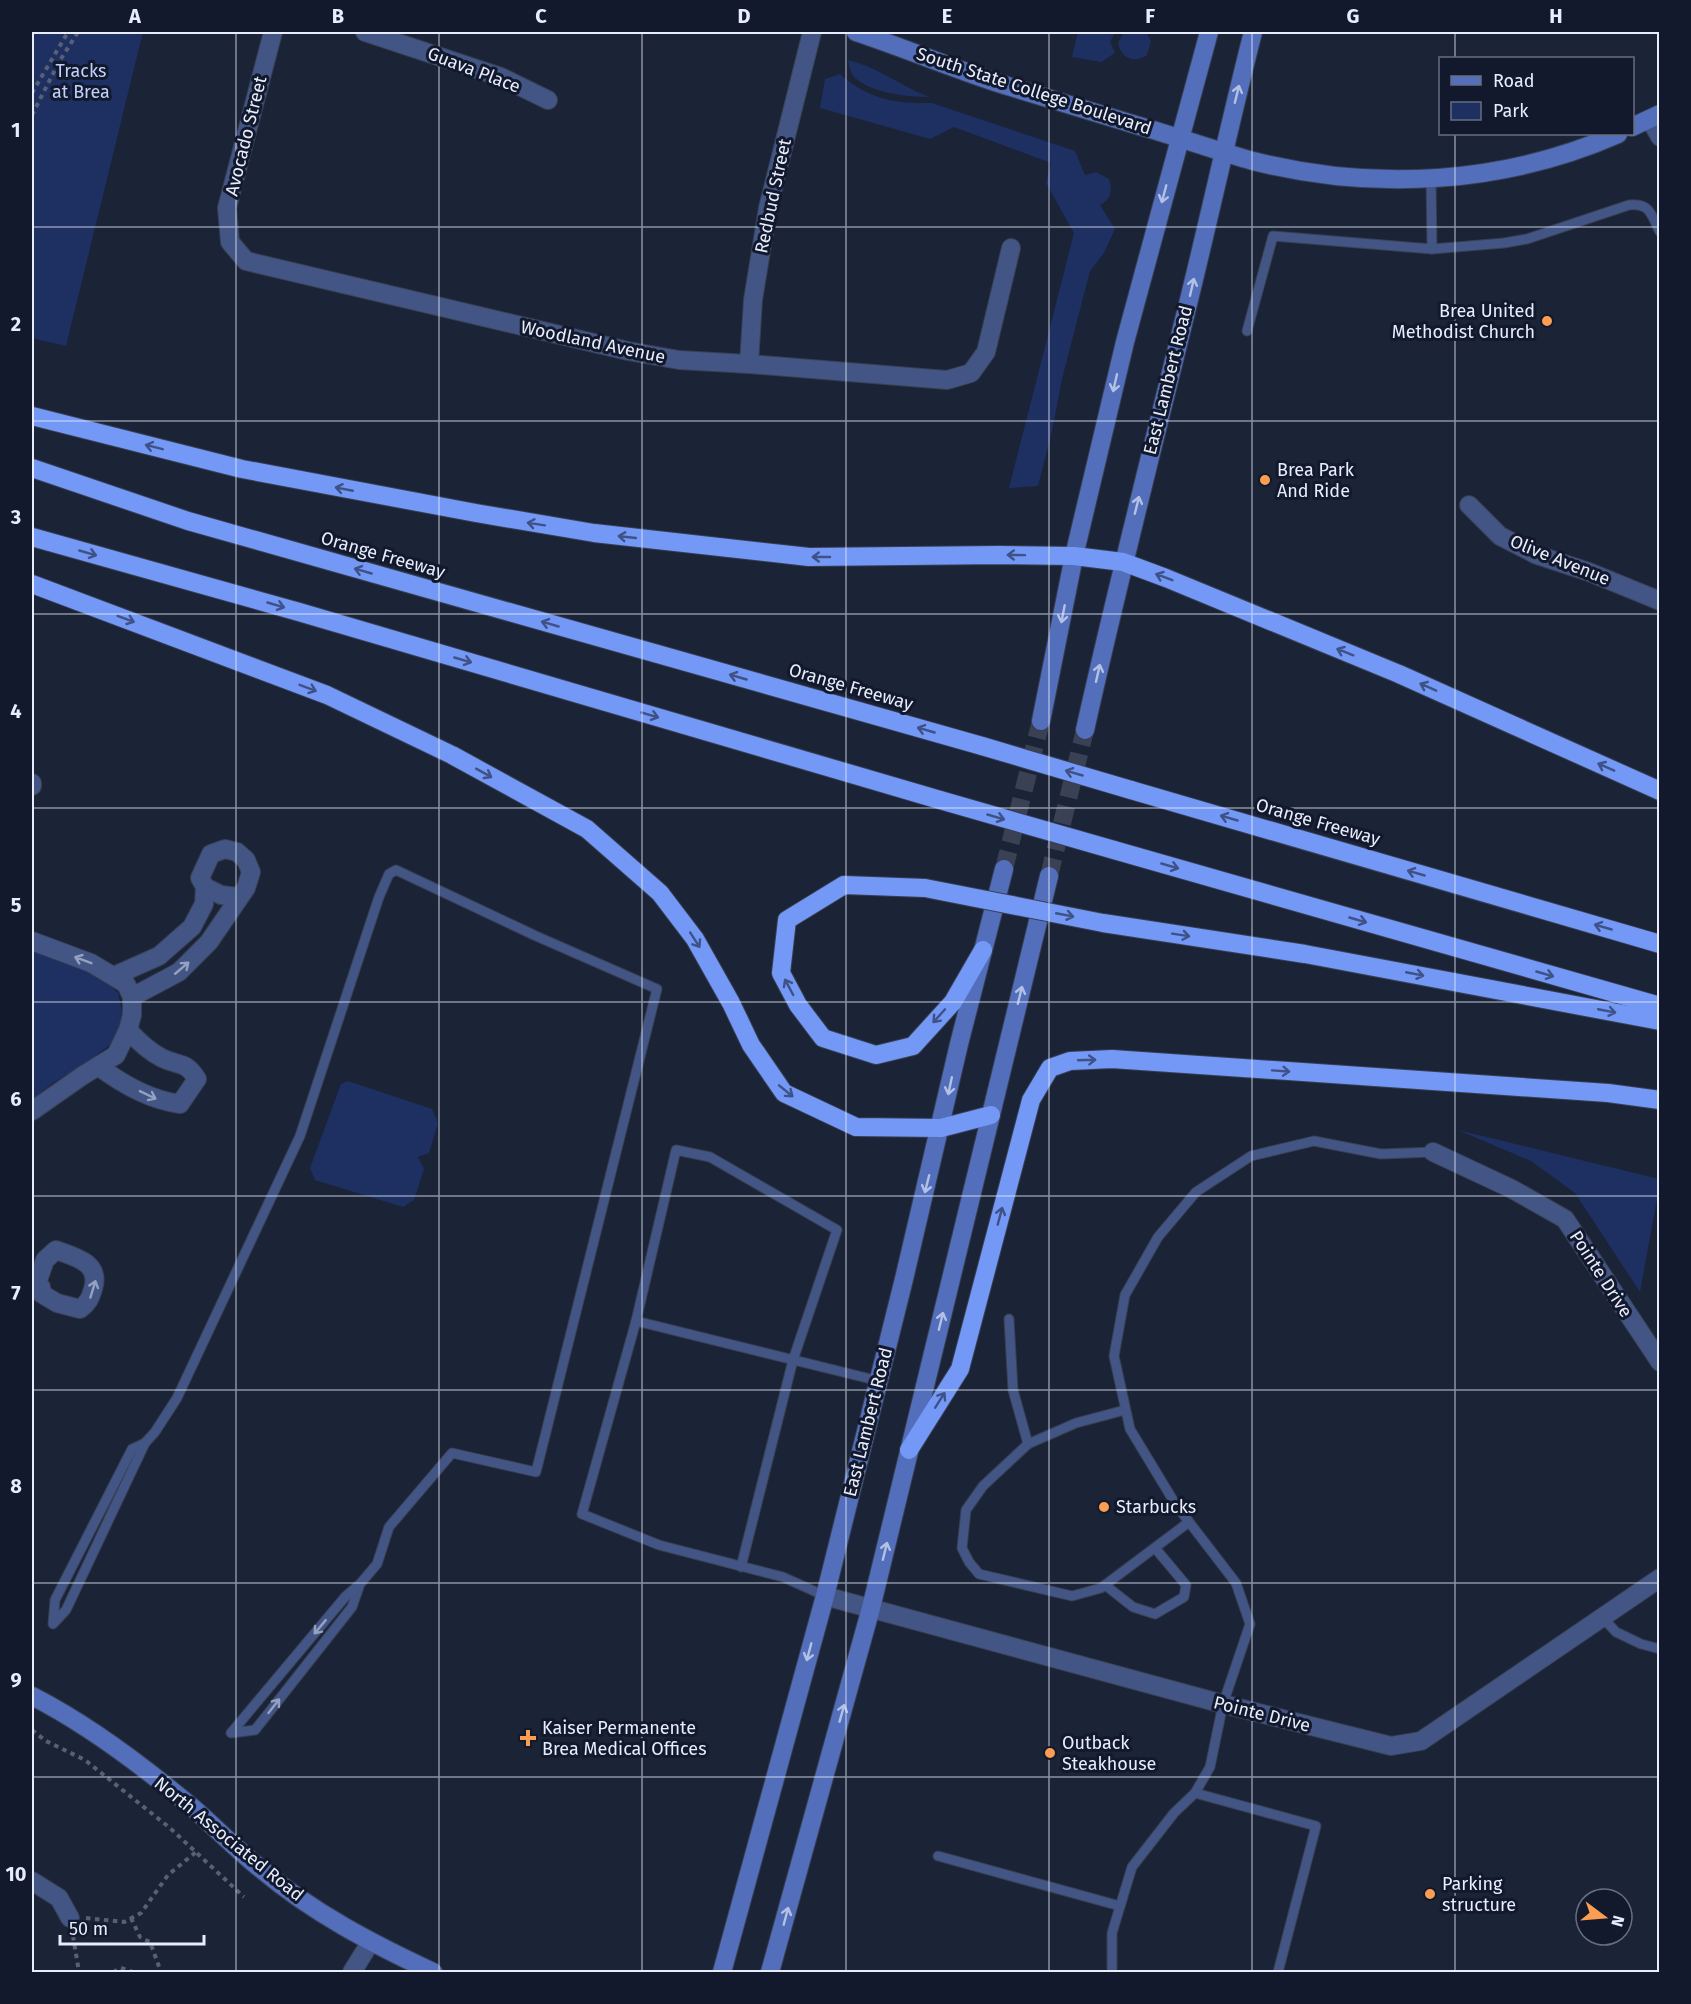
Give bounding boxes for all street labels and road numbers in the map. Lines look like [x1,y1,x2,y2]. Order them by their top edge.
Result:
street label: Guava Place [424,42,524,98]
street label: South State College Boulevard [914,43,1154,139]
street label: Avocado Street [220,73,272,198]
street label: Redbud Street [750,136,796,255]
street label: East Lambert Road [1139,303,1197,457]
street label: Woodland Avenue [519,316,667,368]
street label: Orange Freeway [318,527,448,583]
street label: Olive Avenue [1507,530,1613,590]
street label: Orange Freeway [786,659,916,715]
street label: Orange Freeway [1253,794,1383,850]
street label: Pointe Drive [1565,1226,1637,1322]
street label: East Lambert Road [839,1345,897,1499]
street label: Pointe Drive [1211,1691,1313,1737]
street label: North Associated Road [150,1772,308,1906]

